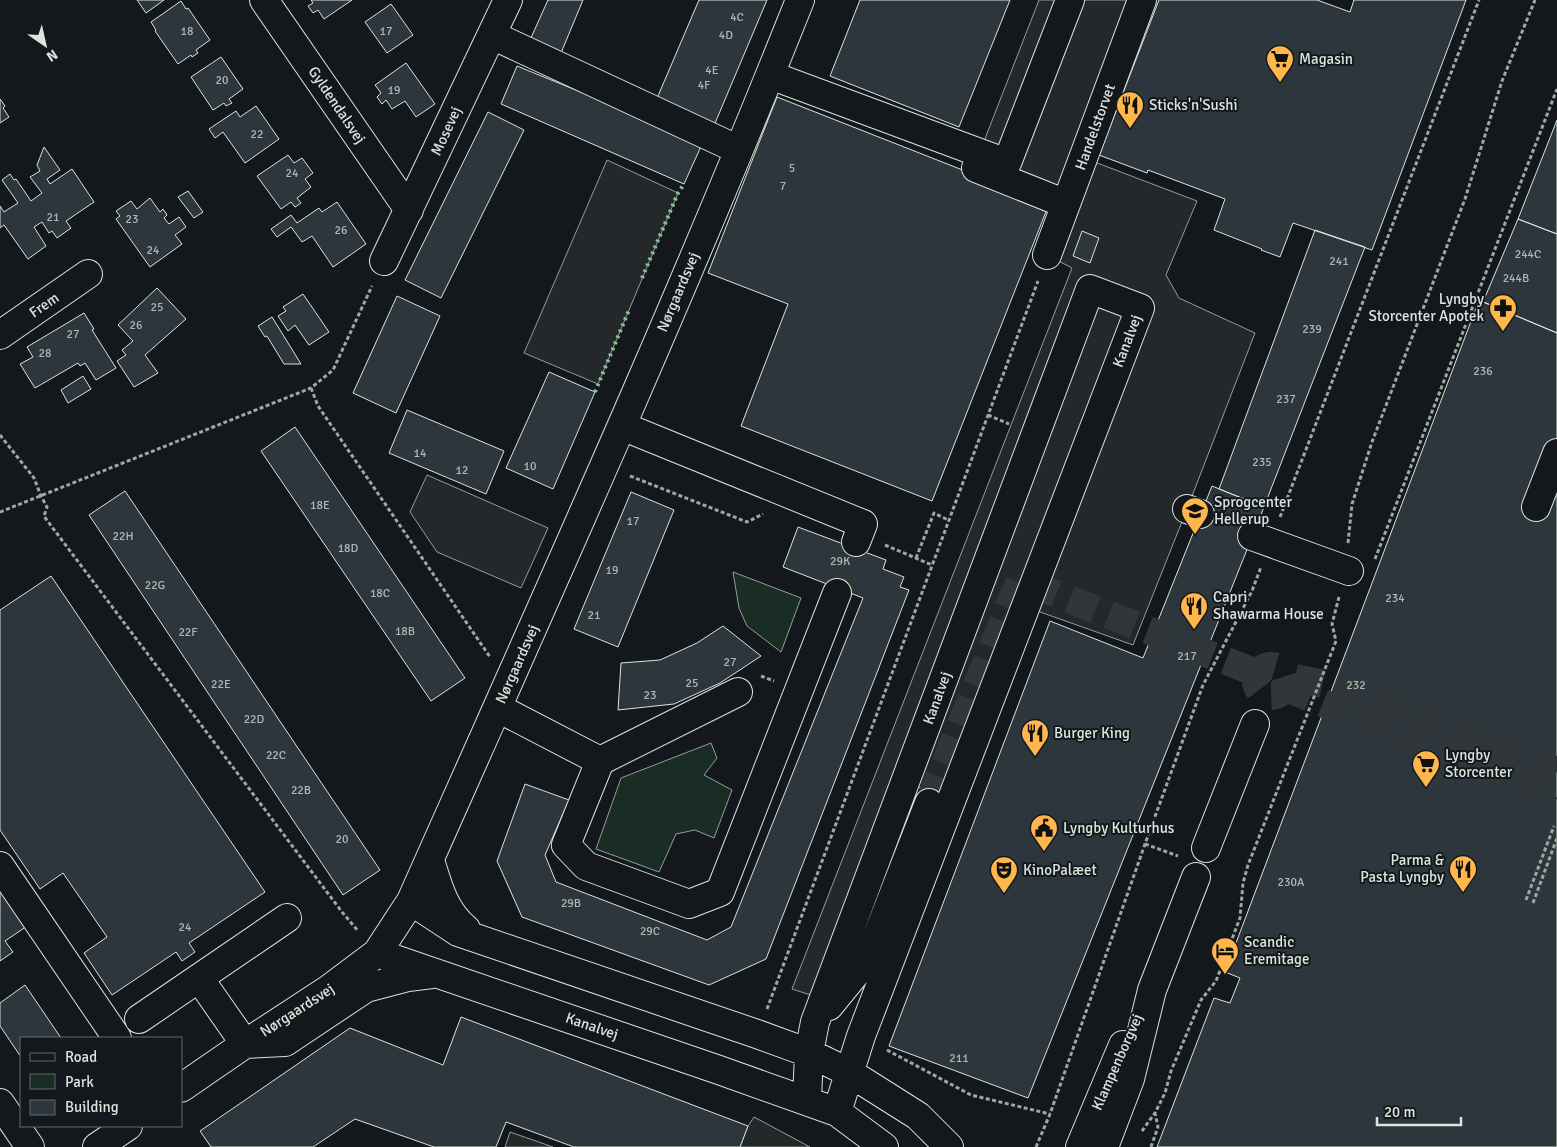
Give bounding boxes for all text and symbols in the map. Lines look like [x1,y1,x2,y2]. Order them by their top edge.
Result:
house number: 4C [730,10,744,25]
north arrow [20,20,70,70]
house number: 18 [181,24,193,39]
house number: 17 [380,24,392,39]
house number: 4D [719,28,733,43]
supermarket icon: Magasin [1265,44,1295,83]
text: N [43,46,61,65]
place label: Magasin [1299,50,1353,68]
street label: Gyldendalsvej [305,63,369,147]
house number: 4E [705,63,719,78]
house number: 20 [216,73,228,88]
house number: 4F [698,78,710,93]
street label: Handelstorvet [1071,81,1119,173]
house number: 19 [388,83,400,98]
restaurant icon: Sticks'n'Sushi [1115,90,1145,129]
place label: Sticks'n'Sushi [1149,96,1238,114]
street label: Mosevej [427,104,465,158]
house number: 22 [251,127,263,142]
house number: 5 [789,161,795,176]
house number: 24 [286,166,299,181]
house number: 7 [780,179,786,194]
house number: 21 [47,210,59,225]
house number: 23 [126,212,138,227]
house number: 26 [335,223,347,238]
house number: 24 [147,243,160,258]
house number: 244C [1515,247,1541,262]
street label: Nørgaardsvej [653,249,703,335]
house number: 241 [1329,254,1349,269]
house number: 244B [1503,271,1529,286]
street label: Frem [26,288,62,322]
place label: Lyngby Storcenter Apotek [1368,290,1484,325]
pharmacy icon: Lyngby Storcenter Apotek [1488,293,1518,332]
house number: 25 [151,300,163,315]
street label: Kanalvej [1109,312,1145,370]
house number: 26 [130,318,142,333]
house number: 239 [1302,322,1322,337]
house number: 27 [67,327,79,342]
house number: 28 [39,346,51,361]
house number: 236 [1473,364,1493,379]
house number: 237 [1276,392,1296,407]
house number: 14 [414,446,427,461]
house number: 235 [1252,455,1272,470]
house number: 10 [524,459,536,474]
house number: 12 [456,463,468,478]
place label: Sprogcenter Hellerup [1214,493,1293,528]
school or university icon: Sprogcenter Hellerup [1180,496,1210,535]
house number: 18E [310,498,330,513]
house number: 17 [627,514,639,529]
house number: 22H [112,529,134,544]
house number: 18D [338,541,359,556]
house number: 29K [830,554,850,569]
house number: 19 [606,563,618,578]
house number: 22G [145,578,165,593]
house number: 18C [370,586,390,601]
place label: Capri Shawarma House [1213,588,1324,623]
restaurant icon: Capri Shawarma House [1179,591,1209,630]
house number: 234 [1385,591,1405,606]
house number: 21 [588,608,600,623]
street label: Nørgaardsvej [492,622,542,706]
house number: 18B [395,624,415,639]
house number: 22F [178,625,198,640]
house number: 217 [1177,649,1197,664]
house number: 27 [724,655,736,670]
street label: Kanalvej [919,669,955,727]
house number: 25 [686,676,698,691]
house number: 22E [211,677,231,692]
house number: 232 [1346,678,1366,693]
house number: 23 [644,688,656,703]
house number: 22D [244,712,265,727]
restaurant icon: Burger King [1020,718,1050,757]
place label: Burger King [1054,724,1130,742]
place label: Lyngby Storcenter [1445,746,1513,781]
house number: 22C [266,748,286,763]
supermarket icon: Lyngby Storcenter [1411,749,1441,788]
house number: 22B [291,783,311,798]
public building icon: Lyngby Kulturhus [1029,813,1059,852]
place label: Lyngby Kulturhus [1063,819,1175,837]
house number: 20 [336,832,348,847]
place label: Parma & Pasta Lyngby [1360,851,1445,886]
restaurant icon: Parma & Pasta Lyngby [1448,854,1478,893]
theatre icon: KinoPalæet [989,855,1019,894]
place label: KinoPalæet [1023,861,1097,879]
house number: 230A [1278,875,1305,890]
house number: 29B [561,896,581,911]
house number: 24 [179,920,192,935]
house number: 29C [640,924,660,939]
place label: Scandic Eremitage [1244,933,1309,968]
hotel icon: Scandic Eremitage [1210,936,1240,975]
street label: Nørgaardsvej [257,979,337,1041]
street label: Kanalvej [563,1009,621,1043]
street label: Klampenborgvej [1088,1011,1146,1113]
legend [20,1037,182,1127]
text: Road [65,1048,97,1066]
house number: 211 [949,1051,969,1066]
text: Park [65,1073,94,1091]
scale bar [1377,1094,1461,1126]
text: Building [65,1098,119,1116]
text: 20 m [1384,1103,1415,1121]

